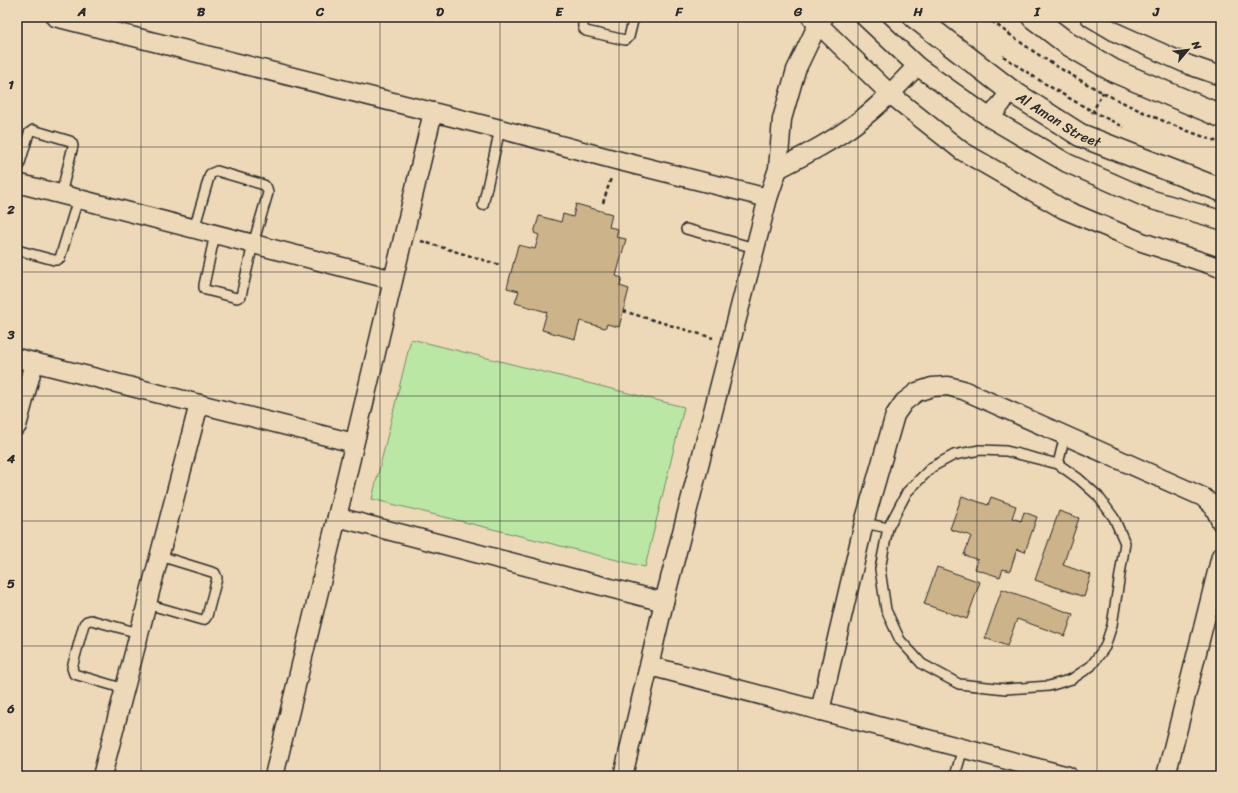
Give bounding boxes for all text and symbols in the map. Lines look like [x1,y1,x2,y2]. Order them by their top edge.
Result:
text: A [77,0,86,23]
text: B [197,0,206,23]
text: C [315,0,325,23]
text: D [436,0,444,23]
text: E [555,0,564,23]
text: F [674,0,683,23]
text: G [793,0,803,23]
text: H [912,0,923,23]
text: I [1033,0,1041,23]
text: J [1152,0,1160,23]
north arrow [1168,30,1208,70]
text: N [1186,37,1207,54]
text: 1 [8,73,14,96]
street label: Al Aman Street [1010,84,1106,155]
text: 2 [6,198,15,221]
text: 3 [6,323,15,346]
text: 4 [6,447,16,470]
text: 5 [7,572,15,595]
text: 6 [6,697,15,720]

